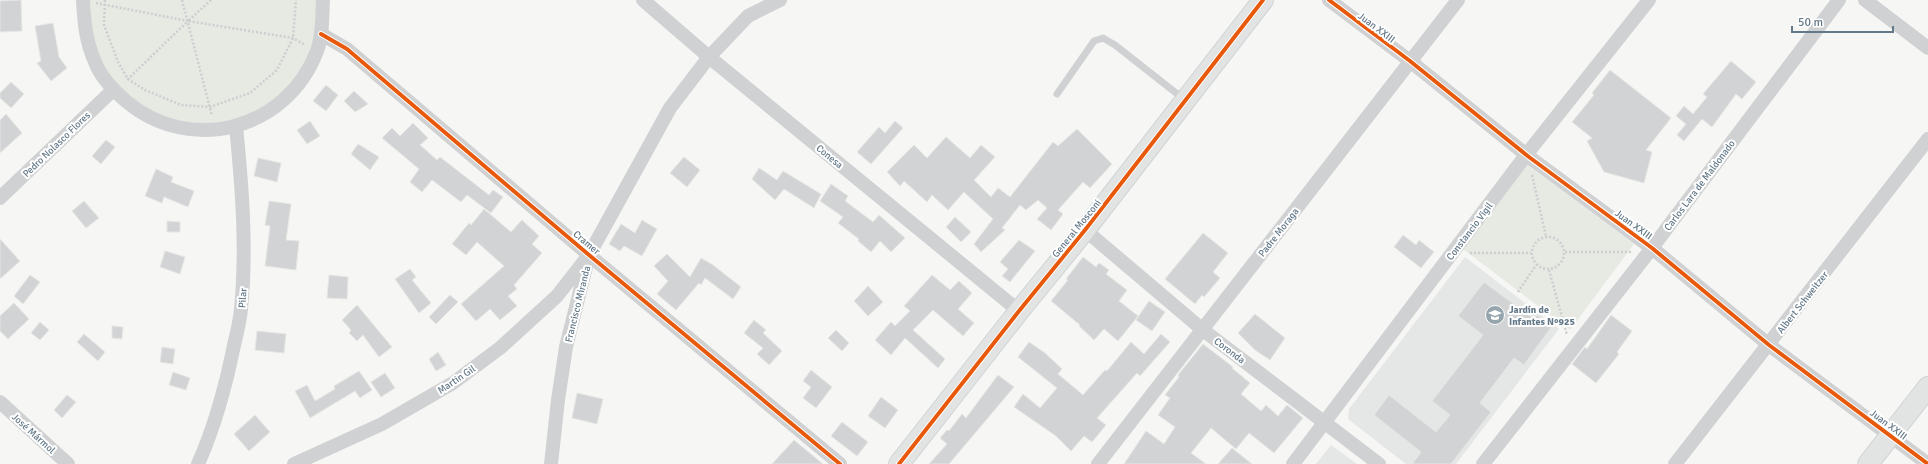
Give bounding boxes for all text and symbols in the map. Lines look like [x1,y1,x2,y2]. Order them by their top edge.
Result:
scale bar [1792,8,1893,34]
street label: Juan XXIII [1356,10,1397,46]
text: 50 m [1798,15,1823,30]
street label: Pedro Nolasco Flores [20,109,93,180]
street label: Carlos Lara de Maldonado [1662,138,1738,233]
street label: Conesa [814,142,845,171]
street label: General Mosconi [1050,197,1104,260]
street label: Constancio Vigil [1444,200,1495,263]
street label: Padre Moraga [1256,206,1302,259]
street label: Juan XXIII [1612,207,1654,242]
street label: Cramer [570,228,602,258]
street label: Francisco Miranda [563,265,593,344]
street label: Albert Schweitzer [1775,269,1831,336]
street label: Pilar [236,287,250,309]
school or university icon: Jardín de Infantes Nº925 [1484,304,1506,326]
place label: Jardín de Infantes Nº925 [1509,304,1575,328]
street label: Coronda [1212,335,1247,366]
street label: Martin Gil [435,363,478,397]
street label: Juan XXIII [1868,407,1909,443]
street label: José Mármol [9,411,58,456]

